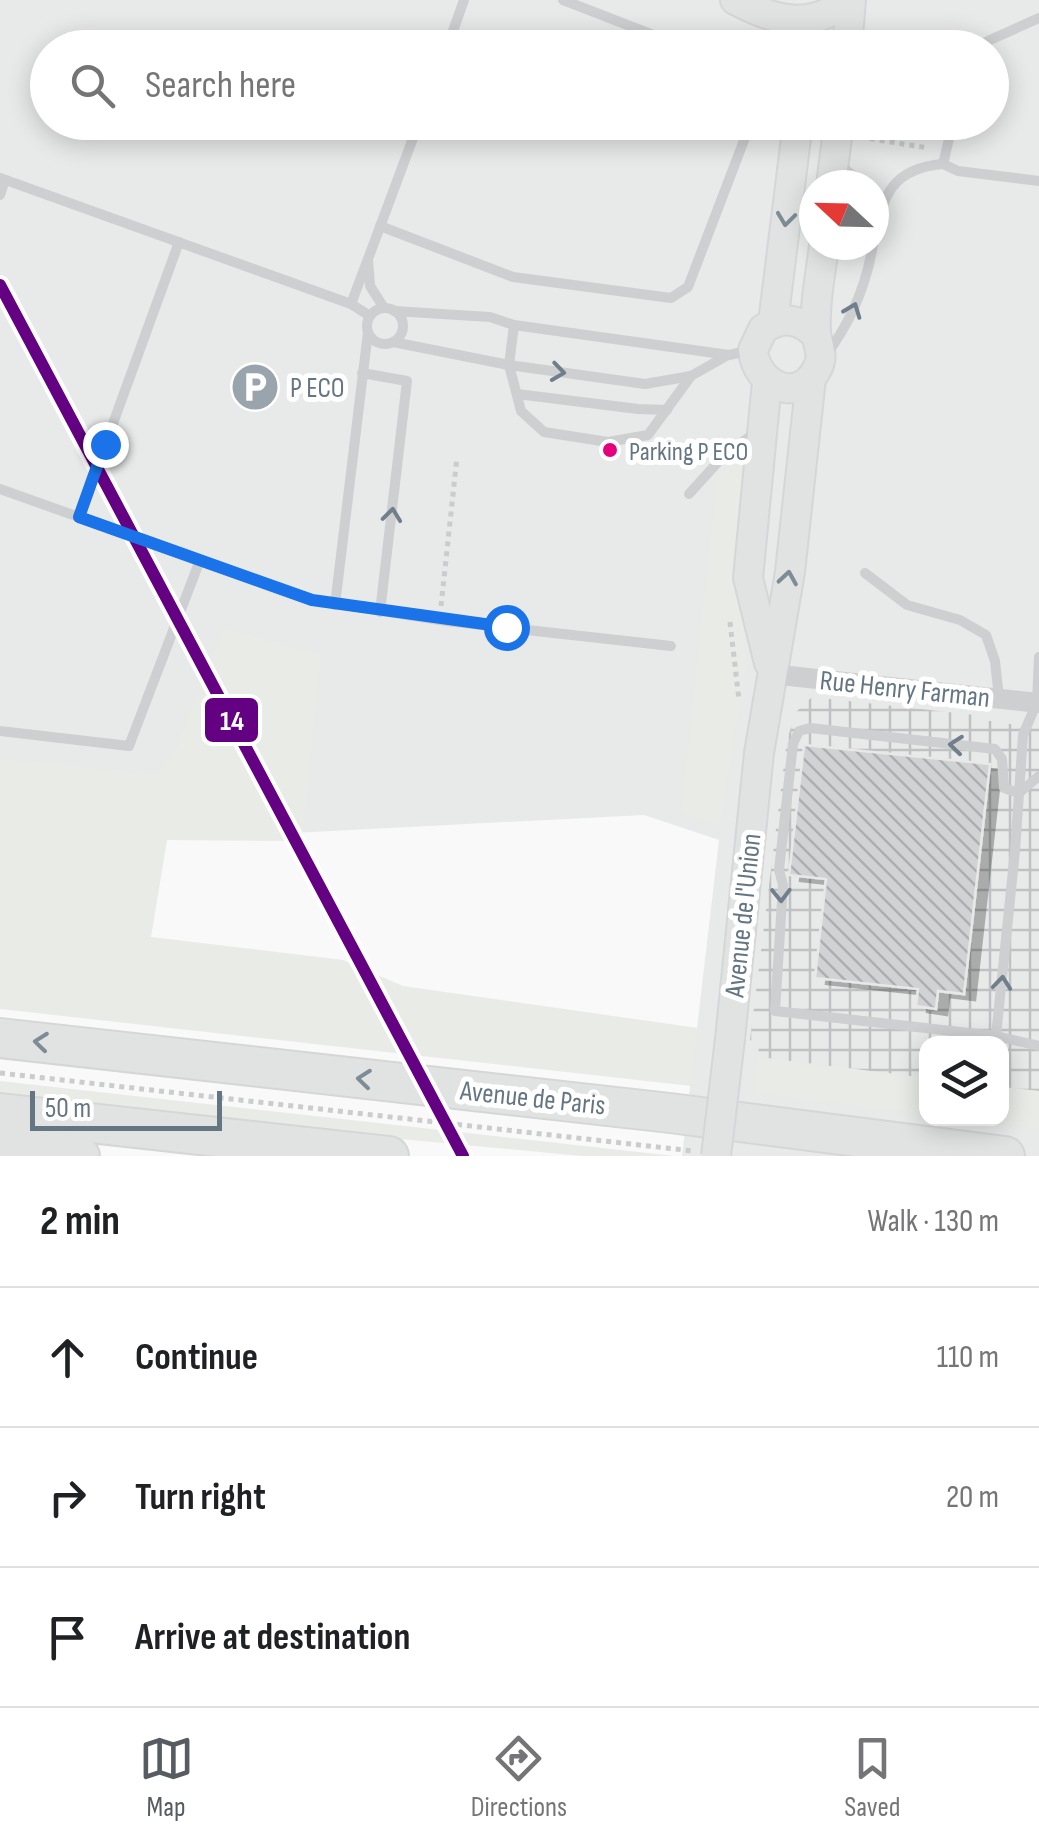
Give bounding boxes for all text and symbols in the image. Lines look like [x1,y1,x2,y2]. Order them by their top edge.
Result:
search box [30,30,1009,140]
icon: search [65,58,120,113]
text: Search here [145,63,296,108]
north arrow [799,170,889,260]
one-way arrow [776,212,797,228]
one-way arrow [841,303,862,320]
one-way arrow [549,360,566,381]
parking icon: P ECO [229,361,281,413]
place label: P ECO [290,372,345,405]
route end [83,422,129,468]
place label: Parking P ECO [629,437,748,468]
marker: Parking P ECO [600,440,620,460]
one-way arrow [381,507,402,523]
one-way arrow [777,569,798,586]
route start [484,605,530,651]
street label: Rue Henry Farman [818,664,992,715]
line badge: 14 [203,696,260,744]
text: 14 [220,705,244,738]
one-way arrow [948,735,964,756]
street label: Avenue de l'Union [718,832,769,1000]
one-way arrow [770,888,792,903]
one-way arrow [991,974,1012,990]
one-way arrow [33,1032,49,1054]
map controls [919,1036,1009,1126]
button: layers [919,1036,1009,1126]
one-way arrow [356,1069,372,1090]
street label: Avenue de Paris [458,1074,607,1123]
scale bar [30,1086,222,1130]
text: 50 m [45,1092,91,1125]
text: 2 min [40,1196,120,1247]
text: Walk · 130 m [867,1202,999,1241]
icon: ahead [40,1330,95,1385]
text: Continue [135,1335,258,1380]
text: 110 m [937,1338,999,1377]
icon: right [40,1470,95,1525]
text: Turn right [135,1475,266,1520]
text: 20 m [946,1478,999,1517]
icon: arrive [40,1610,95,1665]
text: Arrive at destination [135,1615,410,1660]
tab: Map [139,1731,194,1824]
tab: Directions [471,1731,567,1824]
tab: Saved [844,1731,900,1824]

